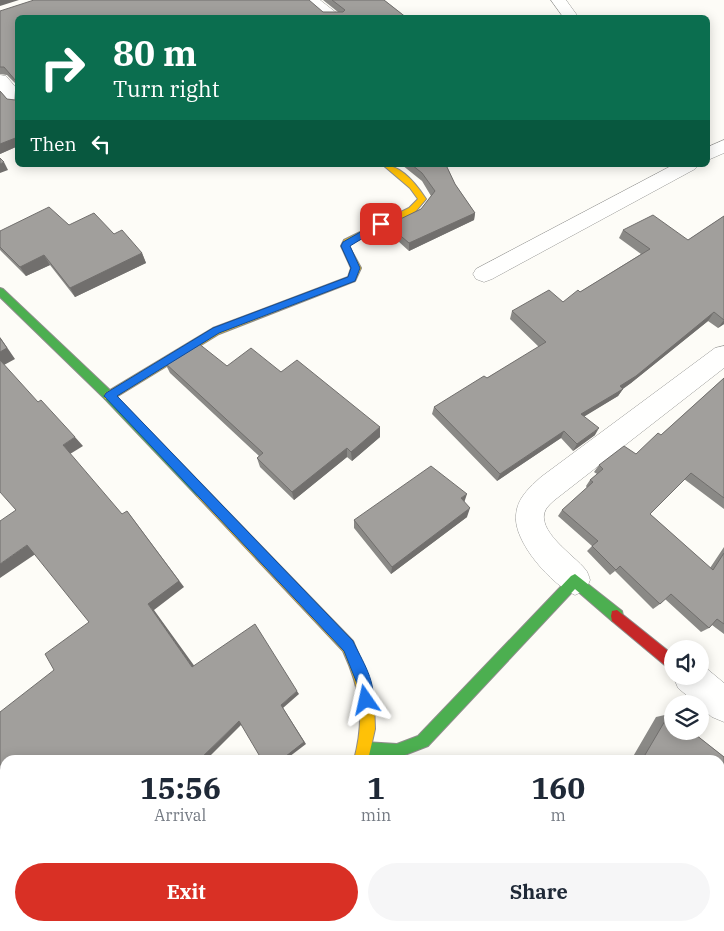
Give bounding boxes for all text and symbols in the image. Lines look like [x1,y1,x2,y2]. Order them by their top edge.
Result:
text: 80 m [113,30,197,76]
icon: right [30,35,95,100]
text: Turn right [113,74,220,103]
icon: left [87,130,115,158]
text: Then [30,132,77,156]
pin [360,203,402,245]
icon: arrive [367,210,395,238]
map controls [664,640,709,740]
button: sound [664,640,709,685]
position arrow [339,673,391,725]
button: layers [664,695,709,740]
text: 15:56 [140,768,221,807]
text: 1 [367,768,385,807]
text: 160 [531,768,585,807]
text: Arrival [154,805,206,825]
text: min [361,805,391,825]
text: m [551,805,566,825]
button: Exit [15,863,358,921]
button: Share [368,863,710,921]

